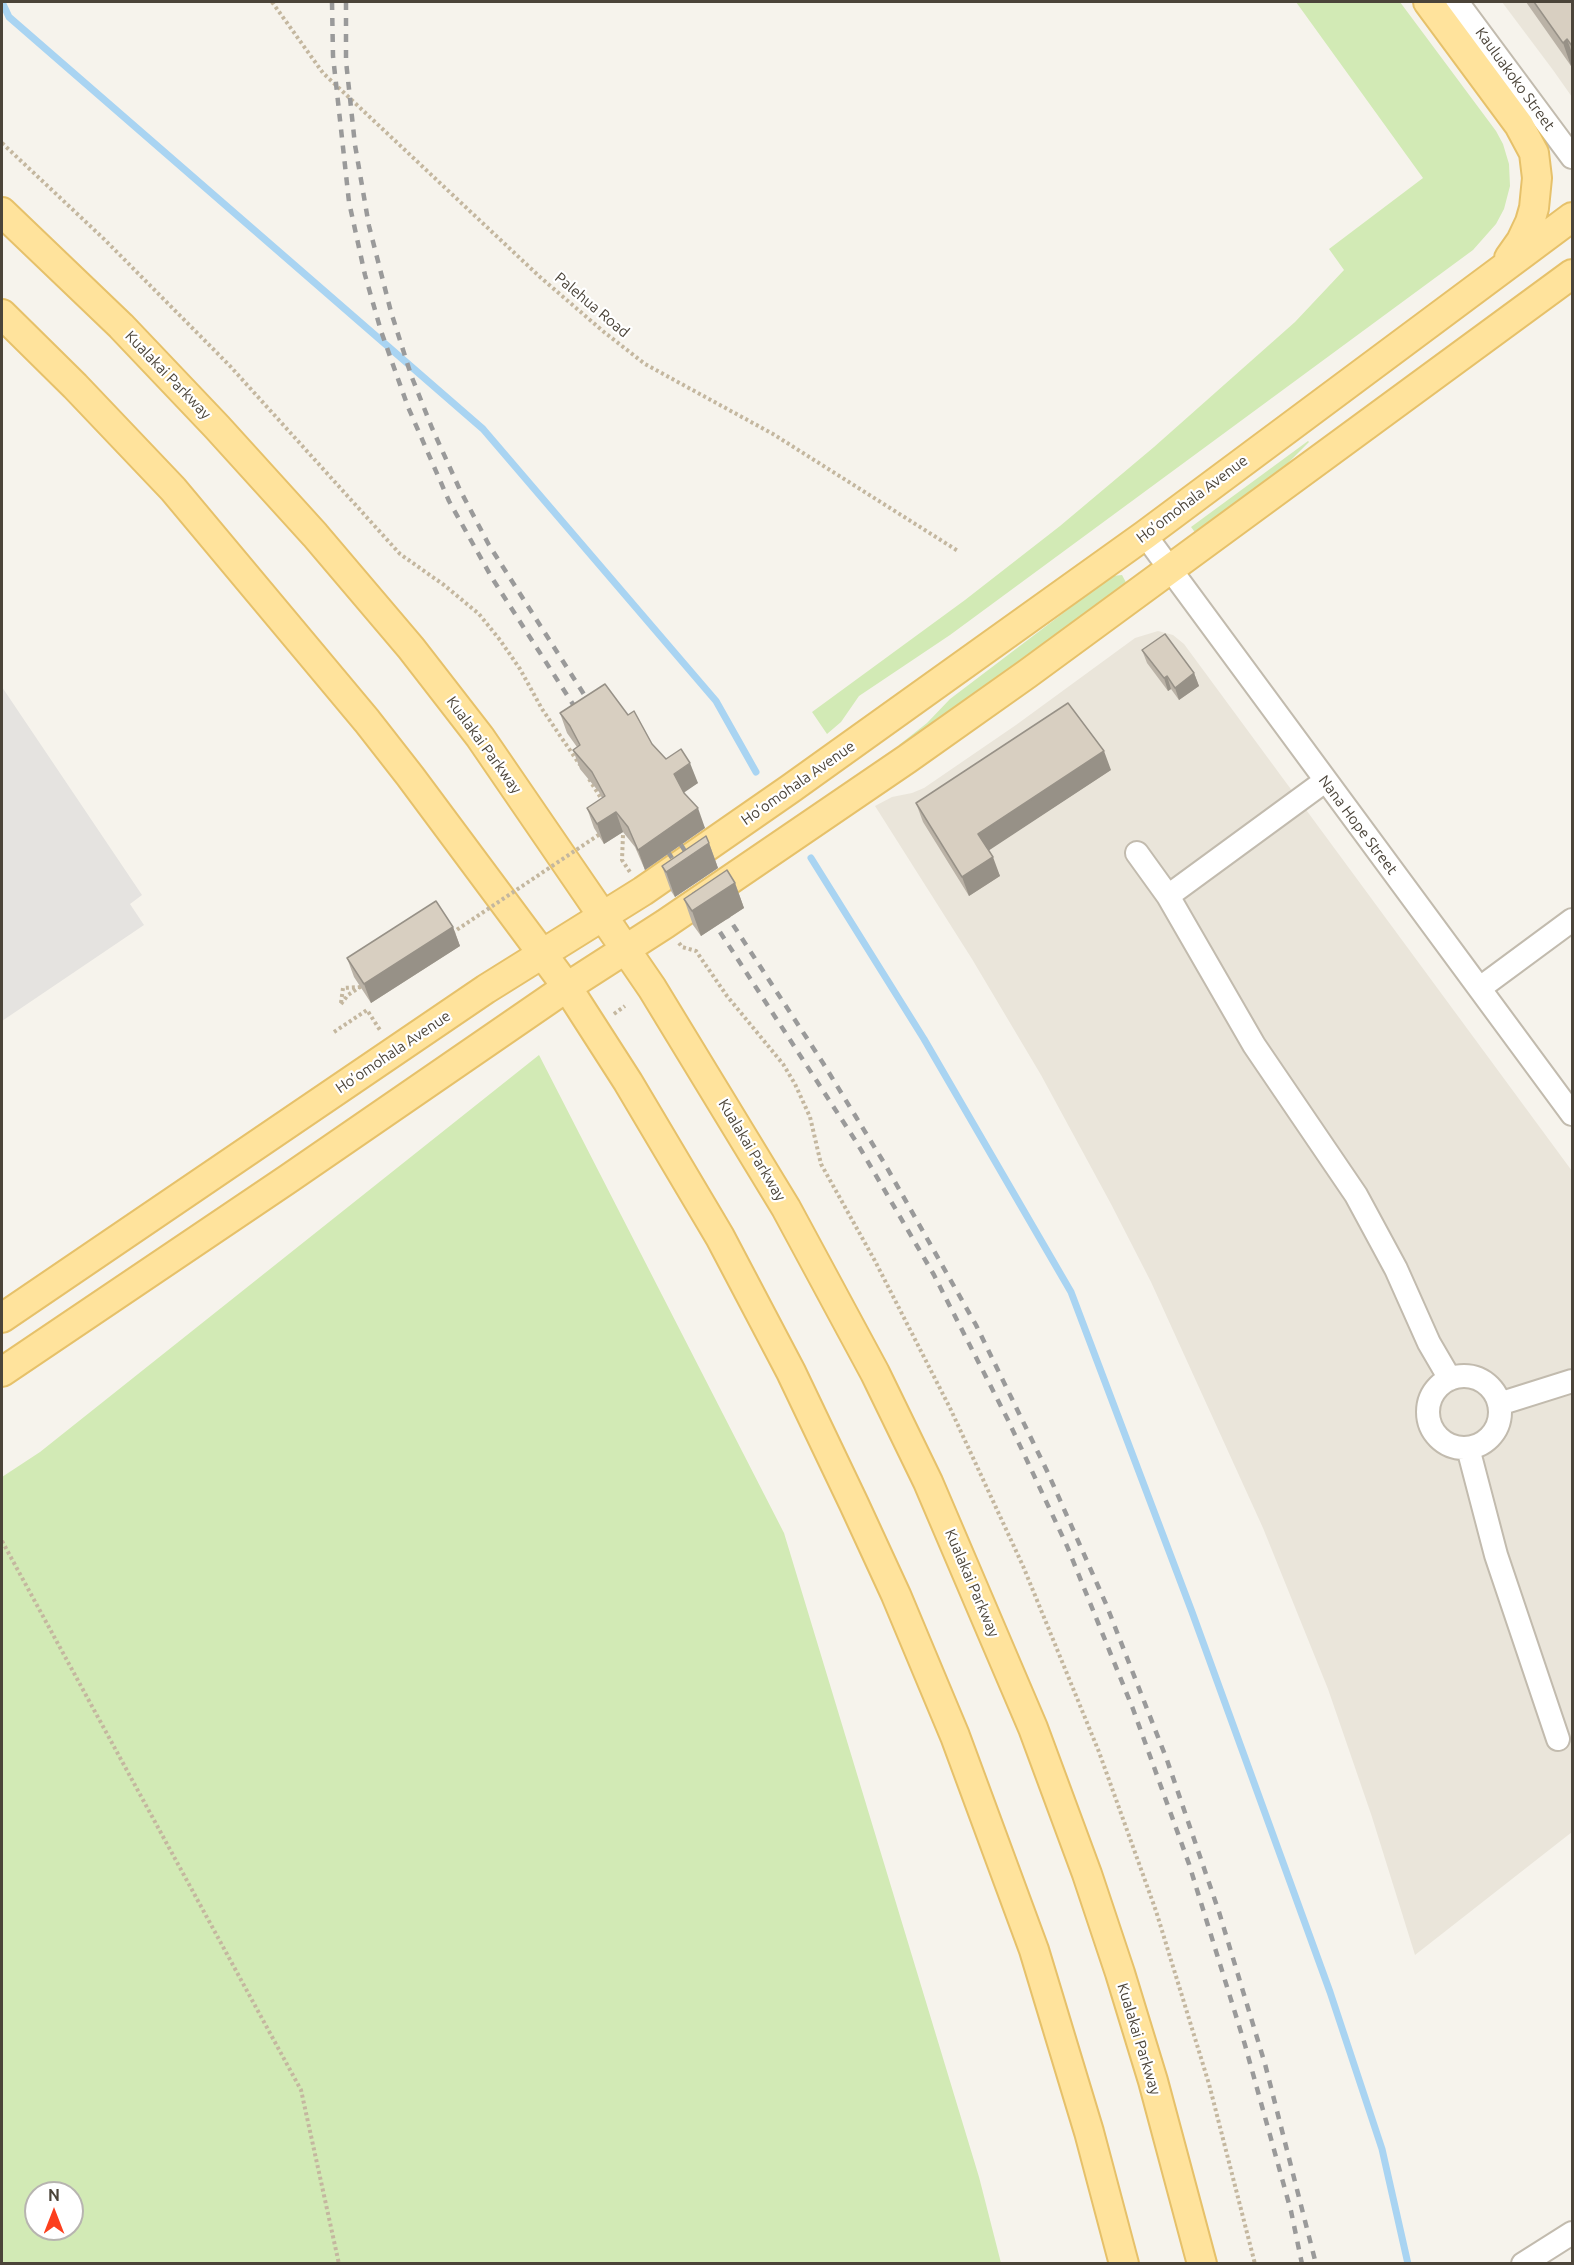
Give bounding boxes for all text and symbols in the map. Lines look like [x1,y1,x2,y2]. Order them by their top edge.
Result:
street label: Kauluakoko Street [1472,24,1558,134]
street label: Palehua Road [551,269,633,341]
street label: Kualakai Parkway [121,327,215,423]
street label: Ho’omohala Avenue [1133,451,1251,547]
street label: Kualakai Parkway [443,693,525,797]
street label: Ho’omohala Avenue [738,737,858,829]
street label: Nana Hope Street [1315,772,1401,878]
street label: Ho’omohala Avenue [332,1007,454,1097]
street label: Kualakai Parkway [714,1096,790,1204]
street label: Kualakai Parkway [941,1526,1003,1640]
street label: Kualakai Parkway [1113,1981,1165,2097]
north arrow [24,2181,84,2241]
text: N [48,2186,60,2204]

